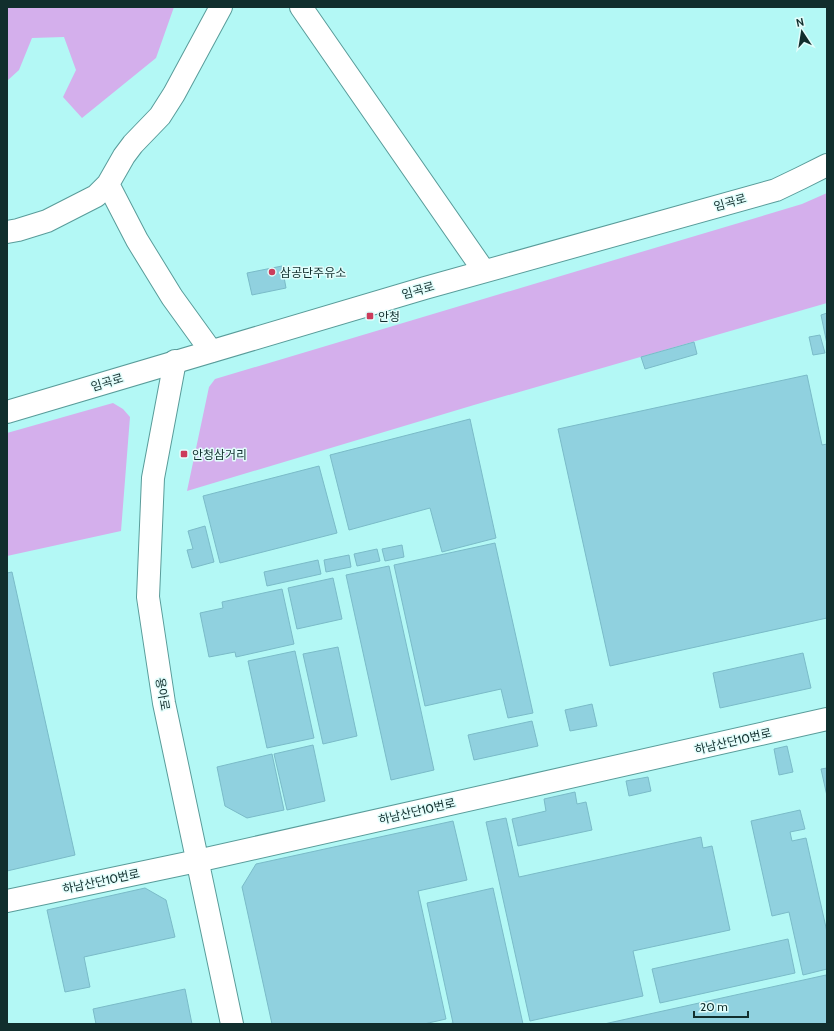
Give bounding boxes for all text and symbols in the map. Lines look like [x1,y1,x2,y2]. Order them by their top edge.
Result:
north arrow [782,12,822,52]
text: N [795,15,805,30]
street label: 임곡로 [712,190,748,214]
place label: 삼공단주유소 [280,265,346,280]
marker: 삼공단주유소 [267,267,277,277]
street label: 임곡로 [400,278,436,302]
place label: 안청 [378,309,400,324]
marker: 안청 [365,311,375,321]
street label: 임곡로 [89,370,125,394]
place label: 안청삼거리 [192,447,247,462]
marker: 안청삼거리 [179,449,189,459]
street label: 용아로 [153,676,173,712]
street label: 하남산단10번로 [693,725,773,757]
street label: 하남산단10번로 [377,795,457,827]
street label: 하남산단10번로 [61,866,141,896]
scale bar [694,993,748,1019]
text: 20 m [700,999,728,1014]

